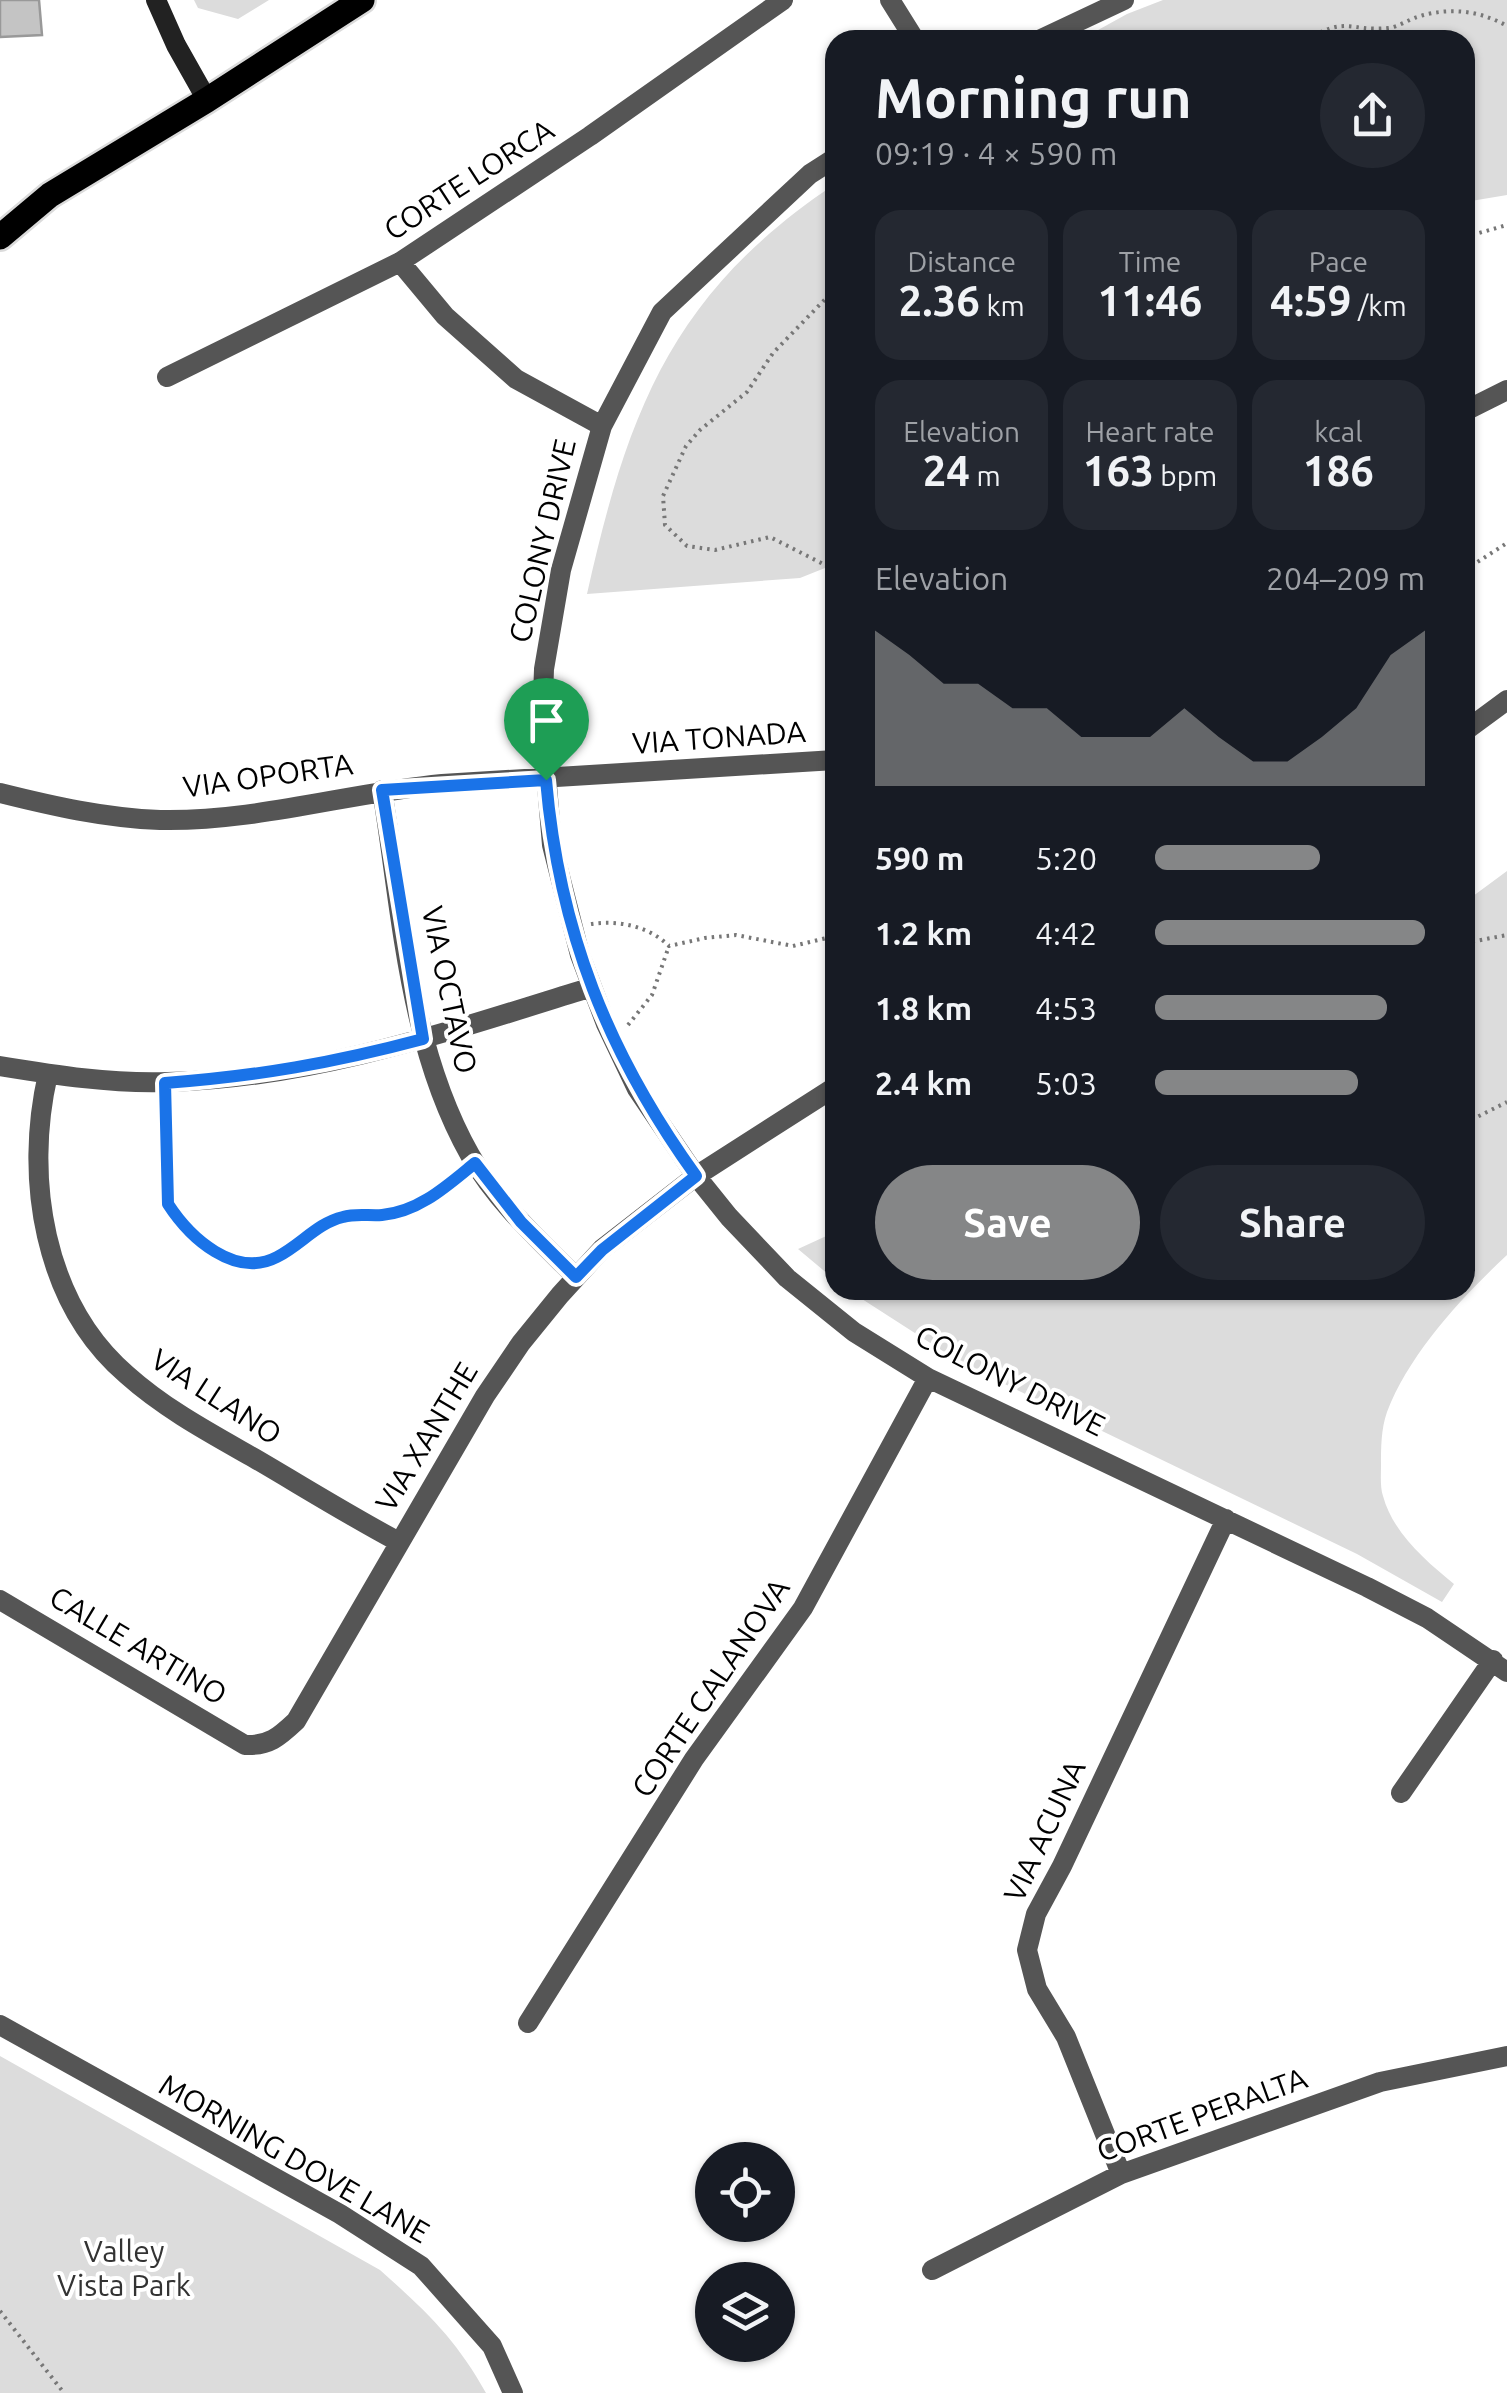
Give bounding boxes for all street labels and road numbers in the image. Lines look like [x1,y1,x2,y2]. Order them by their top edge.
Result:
street label: CORTE LORCA [377,112,560,247]
street label: COLONY DRIVE [502,436,582,646]
street label: VIA TONADA [631,714,807,760]
street label: VIA OPORTA [181,746,355,804]
street label: VIA OCTAVO [416,903,484,1077]
street label: COLONY DRIVE [910,1318,1111,1442]
street label: VIA LLANO [145,1341,288,1451]
street label: VIA XANTHE [368,1356,484,1517]
street label: CORTE CALANOVA [625,1571,796,1803]
street label: CALLE ARTINO [44,1579,233,1711]
street label: VIA ACUNA [997,1754,1092,1907]
street label: CORTE PERALTA [1092,2060,1312,2168]
street label: MORNING DOVE LANE [153,2067,436,2249]

